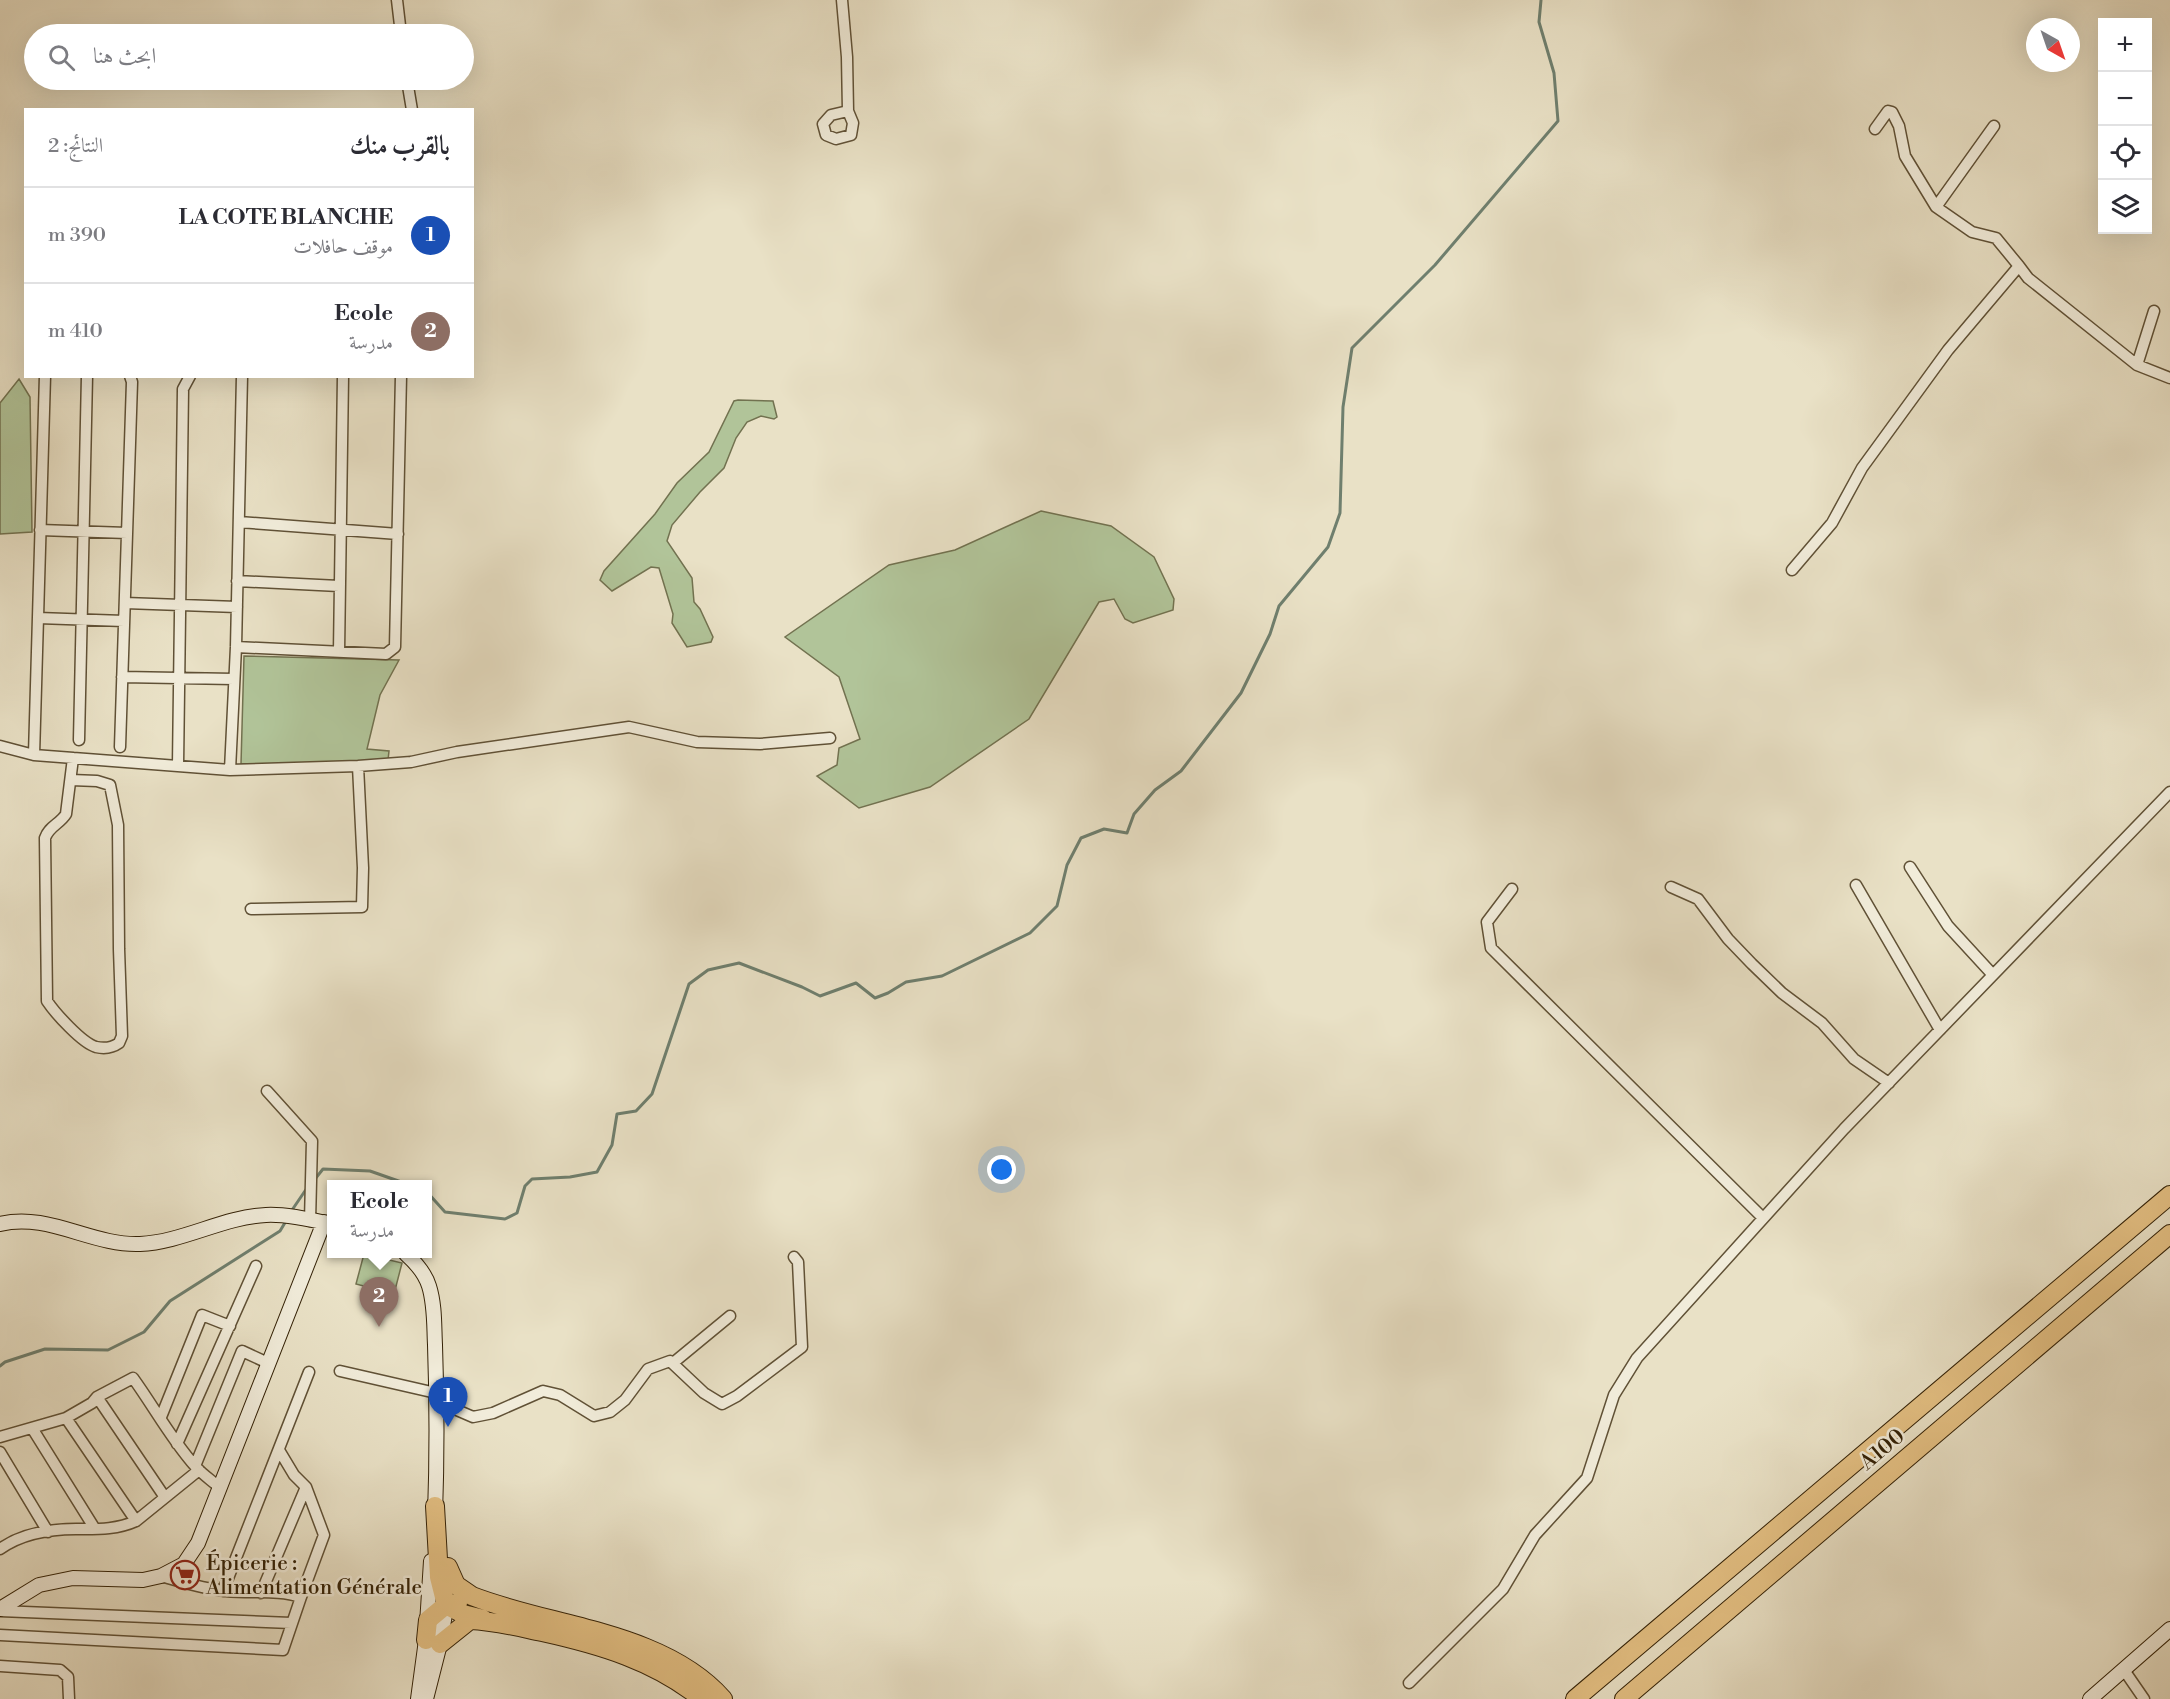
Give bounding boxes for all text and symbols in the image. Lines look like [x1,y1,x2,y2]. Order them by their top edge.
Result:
north arrow [2026,18,2080,72]
map controls [2098,18,2152,234]
button: + [2098,18,2152,72]
search box [24,24,474,90]
icon: search [45,41,78,74]
text: ابحث هنا [93,43,156,70]
button: − [2098,72,2152,126]
button: locate [2098,126,2152,180]
text: بالقرب منك [350,130,450,162]
text: النتائج: 2 [48,134,103,159]
button: layers [2098,180,2152,234]
text: LA COTE BLANCHE [179,204,393,231]
text: 390 m [48,223,106,248]
text: 1 [426,223,435,248]
text: موقف حافلات [293,235,393,260]
text: Ecole [334,300,393,327]
text: 410 m [48,319,103,344]
text: 2 [424,319,437,344]
text: مدرسة [349,331,393,356]
your location [987,1155,1016,1184]
popup [327,1180,432,1258]
text: Ecole [350,1188,409,1215]
text: مدرسة [350,1219,394,1244]
pin: 2 [360,1278,398,1327]
pin: 1 [428,1378,468,1427]
street label: A100 [1854,1424,1910,1477]
place label: Épicerie : Alimentation Générale [205,1549,422,1601]
supermarket icon: Épicerie : Alimentation Générale [169,1559,201,1591]

